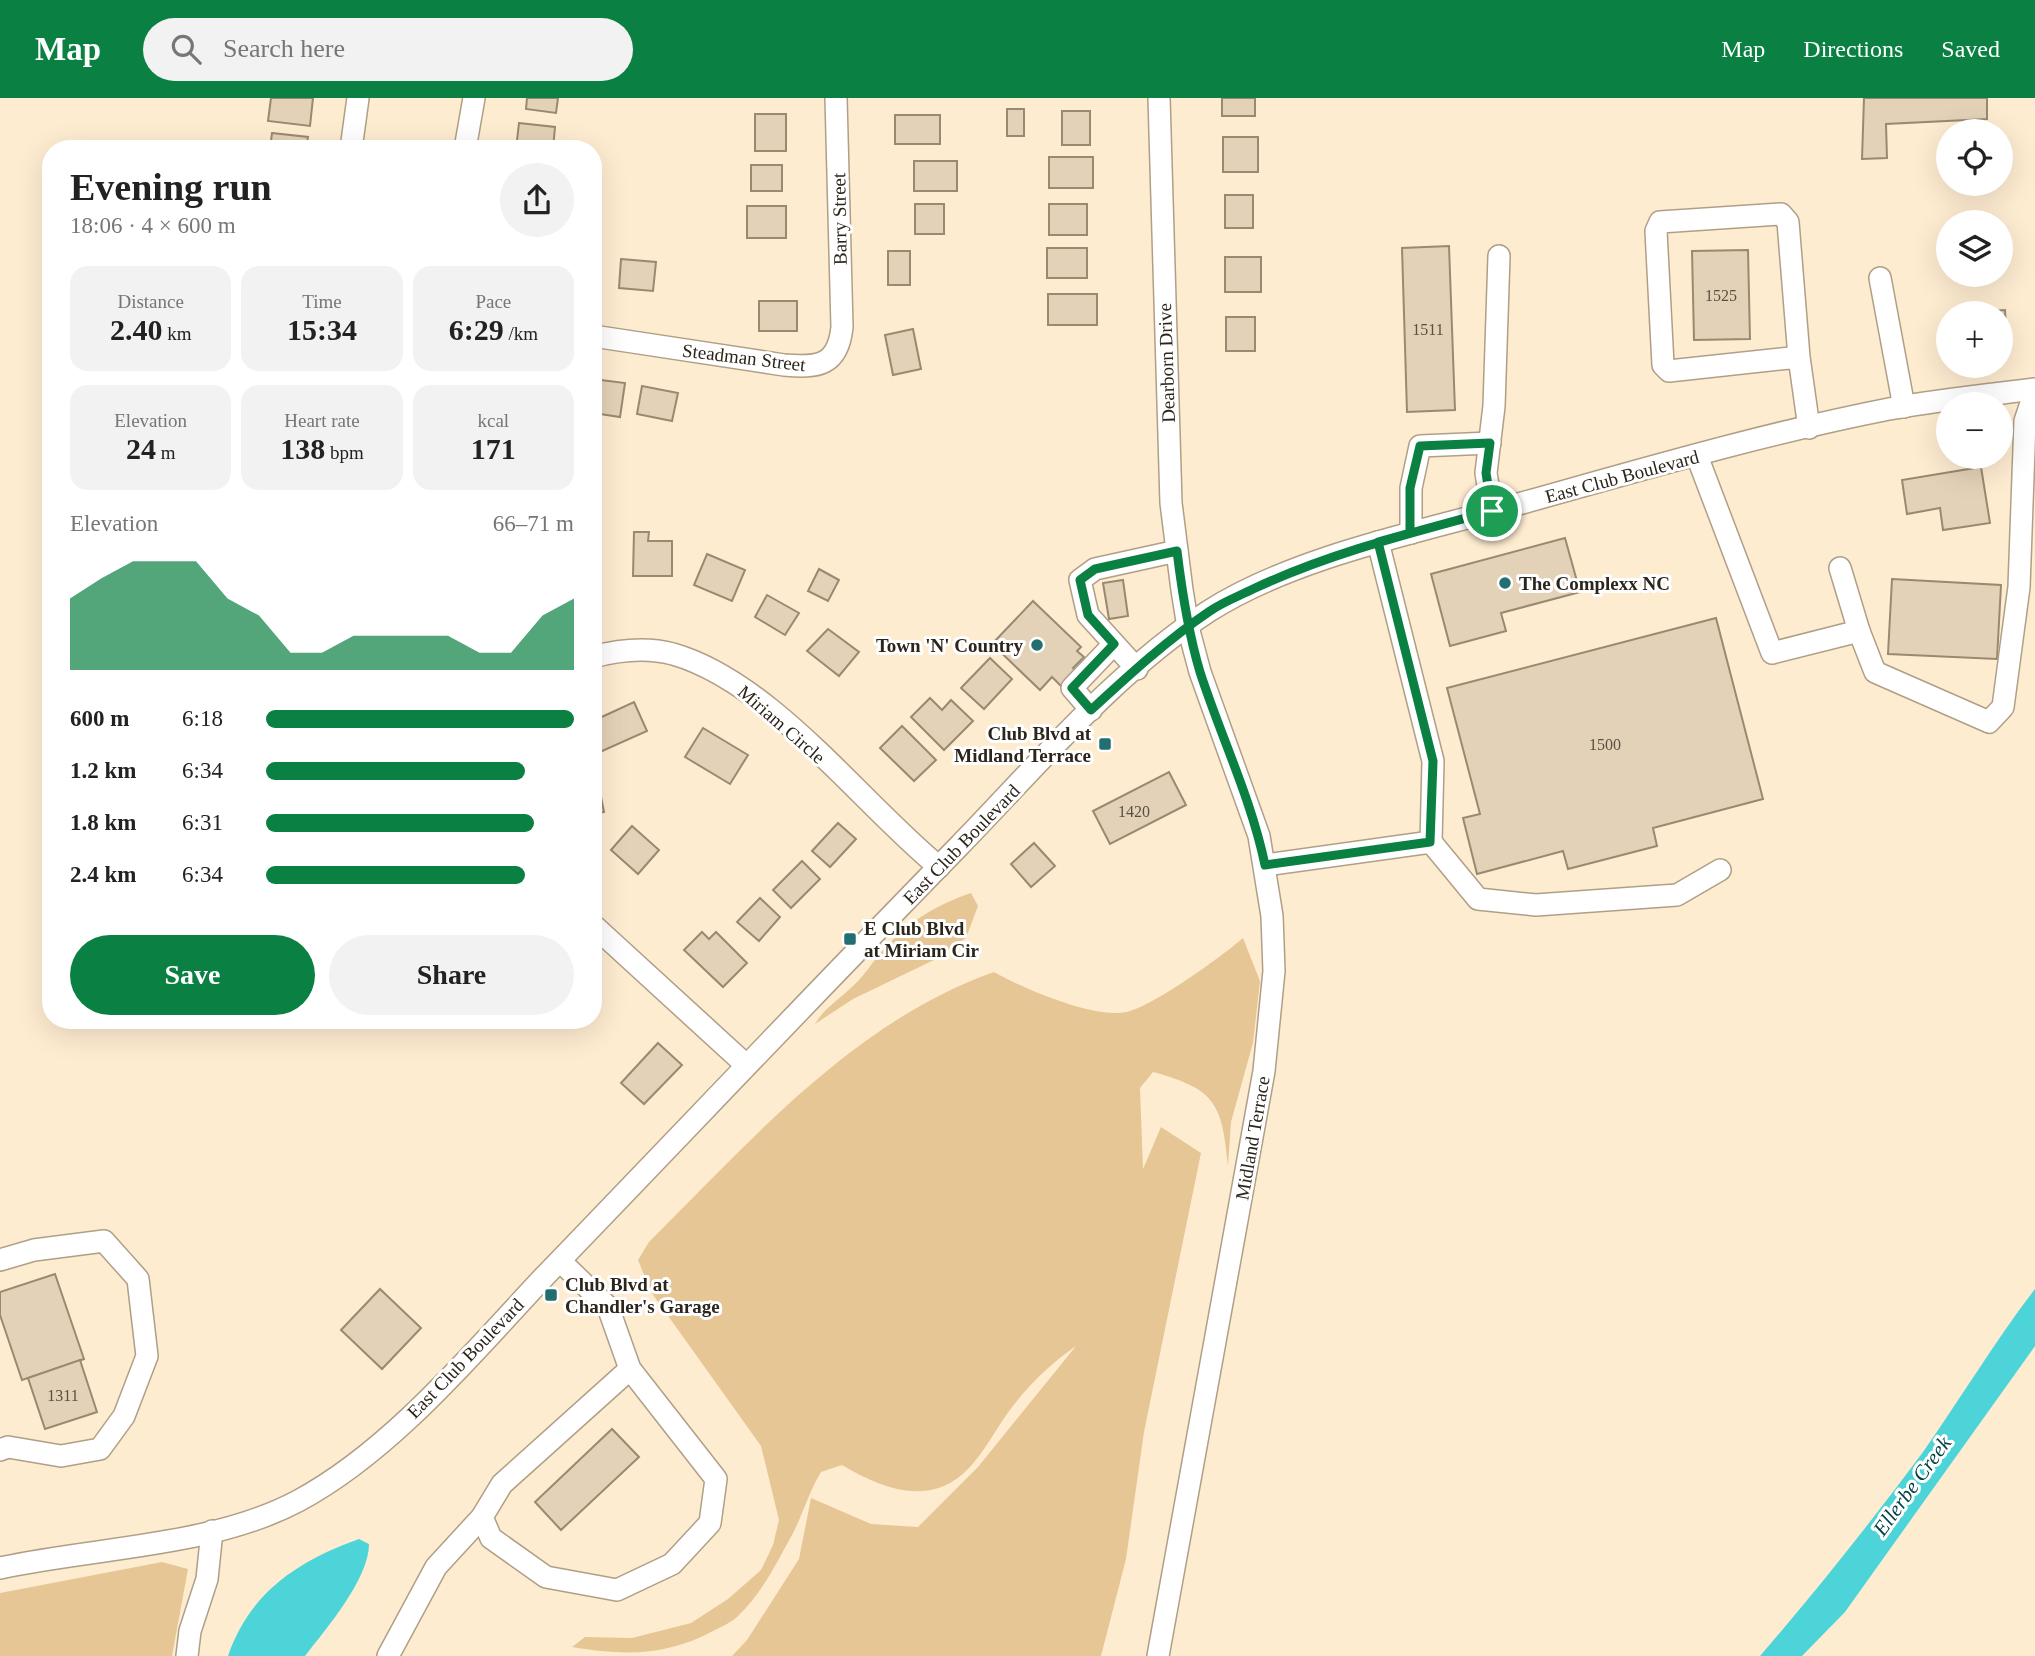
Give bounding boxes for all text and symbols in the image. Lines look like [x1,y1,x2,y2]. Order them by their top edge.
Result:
search box [143,18,633,81]
icon: search [167,30,205,68]
text: Map [35,31,101,67]
text: Search here [223,34,345,63]
text: Map [1721,36,1765,62]
text: Directions [1803,36,1903,62]
text: Saved [1941,36,2000,62]
map controls [1936,119,2013,469]
button: locate [1936,119,2013,196]
button: share [500,163,574,237]
text: Evening run [70,166,272,208]
street label: Barry Street [828,172,851,265]
button: layers [1936,210,2013,287]
text: 18:06 · 4 × 600 m [70,213,236,238]
house number: 1525 [1705,287,1737,304]
text: Distance [117,291,184,312]
text: Time [302,291,342,312]
text: Pace [475,291,511,312]
button: + [1936,301,2013,378]
street label: Dearborn Drive [1154,303,1179,423]
text: 2.40 [110,313,162,346]
text: 15:34 [287,313,357,346]
text: 6:29 [449,313,504,346]
house number: 1511 [1412,321,1444,338]
text: km [162,323,191,344]
text: /km [504,323,538,344]
street label: Steadman Street [681,340,807,376]
button: − [1936,392,2013,469]
text: Elevation [114,410,187,431]
text: Heart rate [284,410,360,431]
text: kcal [477,410,509,431]
text: 24 [126,432,156,465]
text: 138 [280,432,325,465]
text: 171 [471,432,516,465]
text: m [156,442,175,463]
text: bpm [325,442,364,463]
street label: East Club Boulevard [1543,446,1702,507]
pin [1462,481,1522,541]
icon: arrive [1473,492,1511,530]
text: Elevation [70,511,158,536]
text: 66–71 m [493,511,574,536]
place label: The Complexx NC [1519,573,1670,594]
marker: The Complexx NC [1497,575,1513,591]
place label: Town 'N' Country [876,635,1023,656]
marker: Town 'N' Country [1029,637,1045,653]
street label: Miriam Circle [734,681,829,768]
text: 600 m [70,706,129,731]
text: 6:18 [182,706,223,731]
place label: Club Blvd at Midland Terrace [954,723,1092,766]
marker: Club Blvd at Midland Terrace [1097,736,1113,752]
house number: 1500 [1589,736,1621,753]
text: 1.2 km [70,758,136,783]
text: 6:34 [182,758,223,783]
street label: East Club Boulevard [899,780,1024,909]
house number: 1420 [1118,803,1150,820]
text: 1.8 km [70,810,136,835]
text: 6:31 [182,810,223,835]
text: 2.4 km [70,862,136,887]
text: 6:34 [182,862,223,887]
place label: E Club Blvd at Miriam Cir [864,918,980,961]
marker: E Club Blvd at Miriam Cir [842,931,858,947]
button: Save [70,935,315,1015]
button: Share [329,935,574,1015]
street label: Midland Terrace [1231,1074,1274,1202]
place label: Club Blvd at Chandler's Garage [565,1274,720,1317]
marker: Club Blvd at Chandler's Garage [543,1287,559,1303]
street label: East Club Boulevard [403,1294,528,1423]
house number: 1311 [47,1387,79,1404]
water label: Ellerbe Creek [1867,1431,1956,1541]

